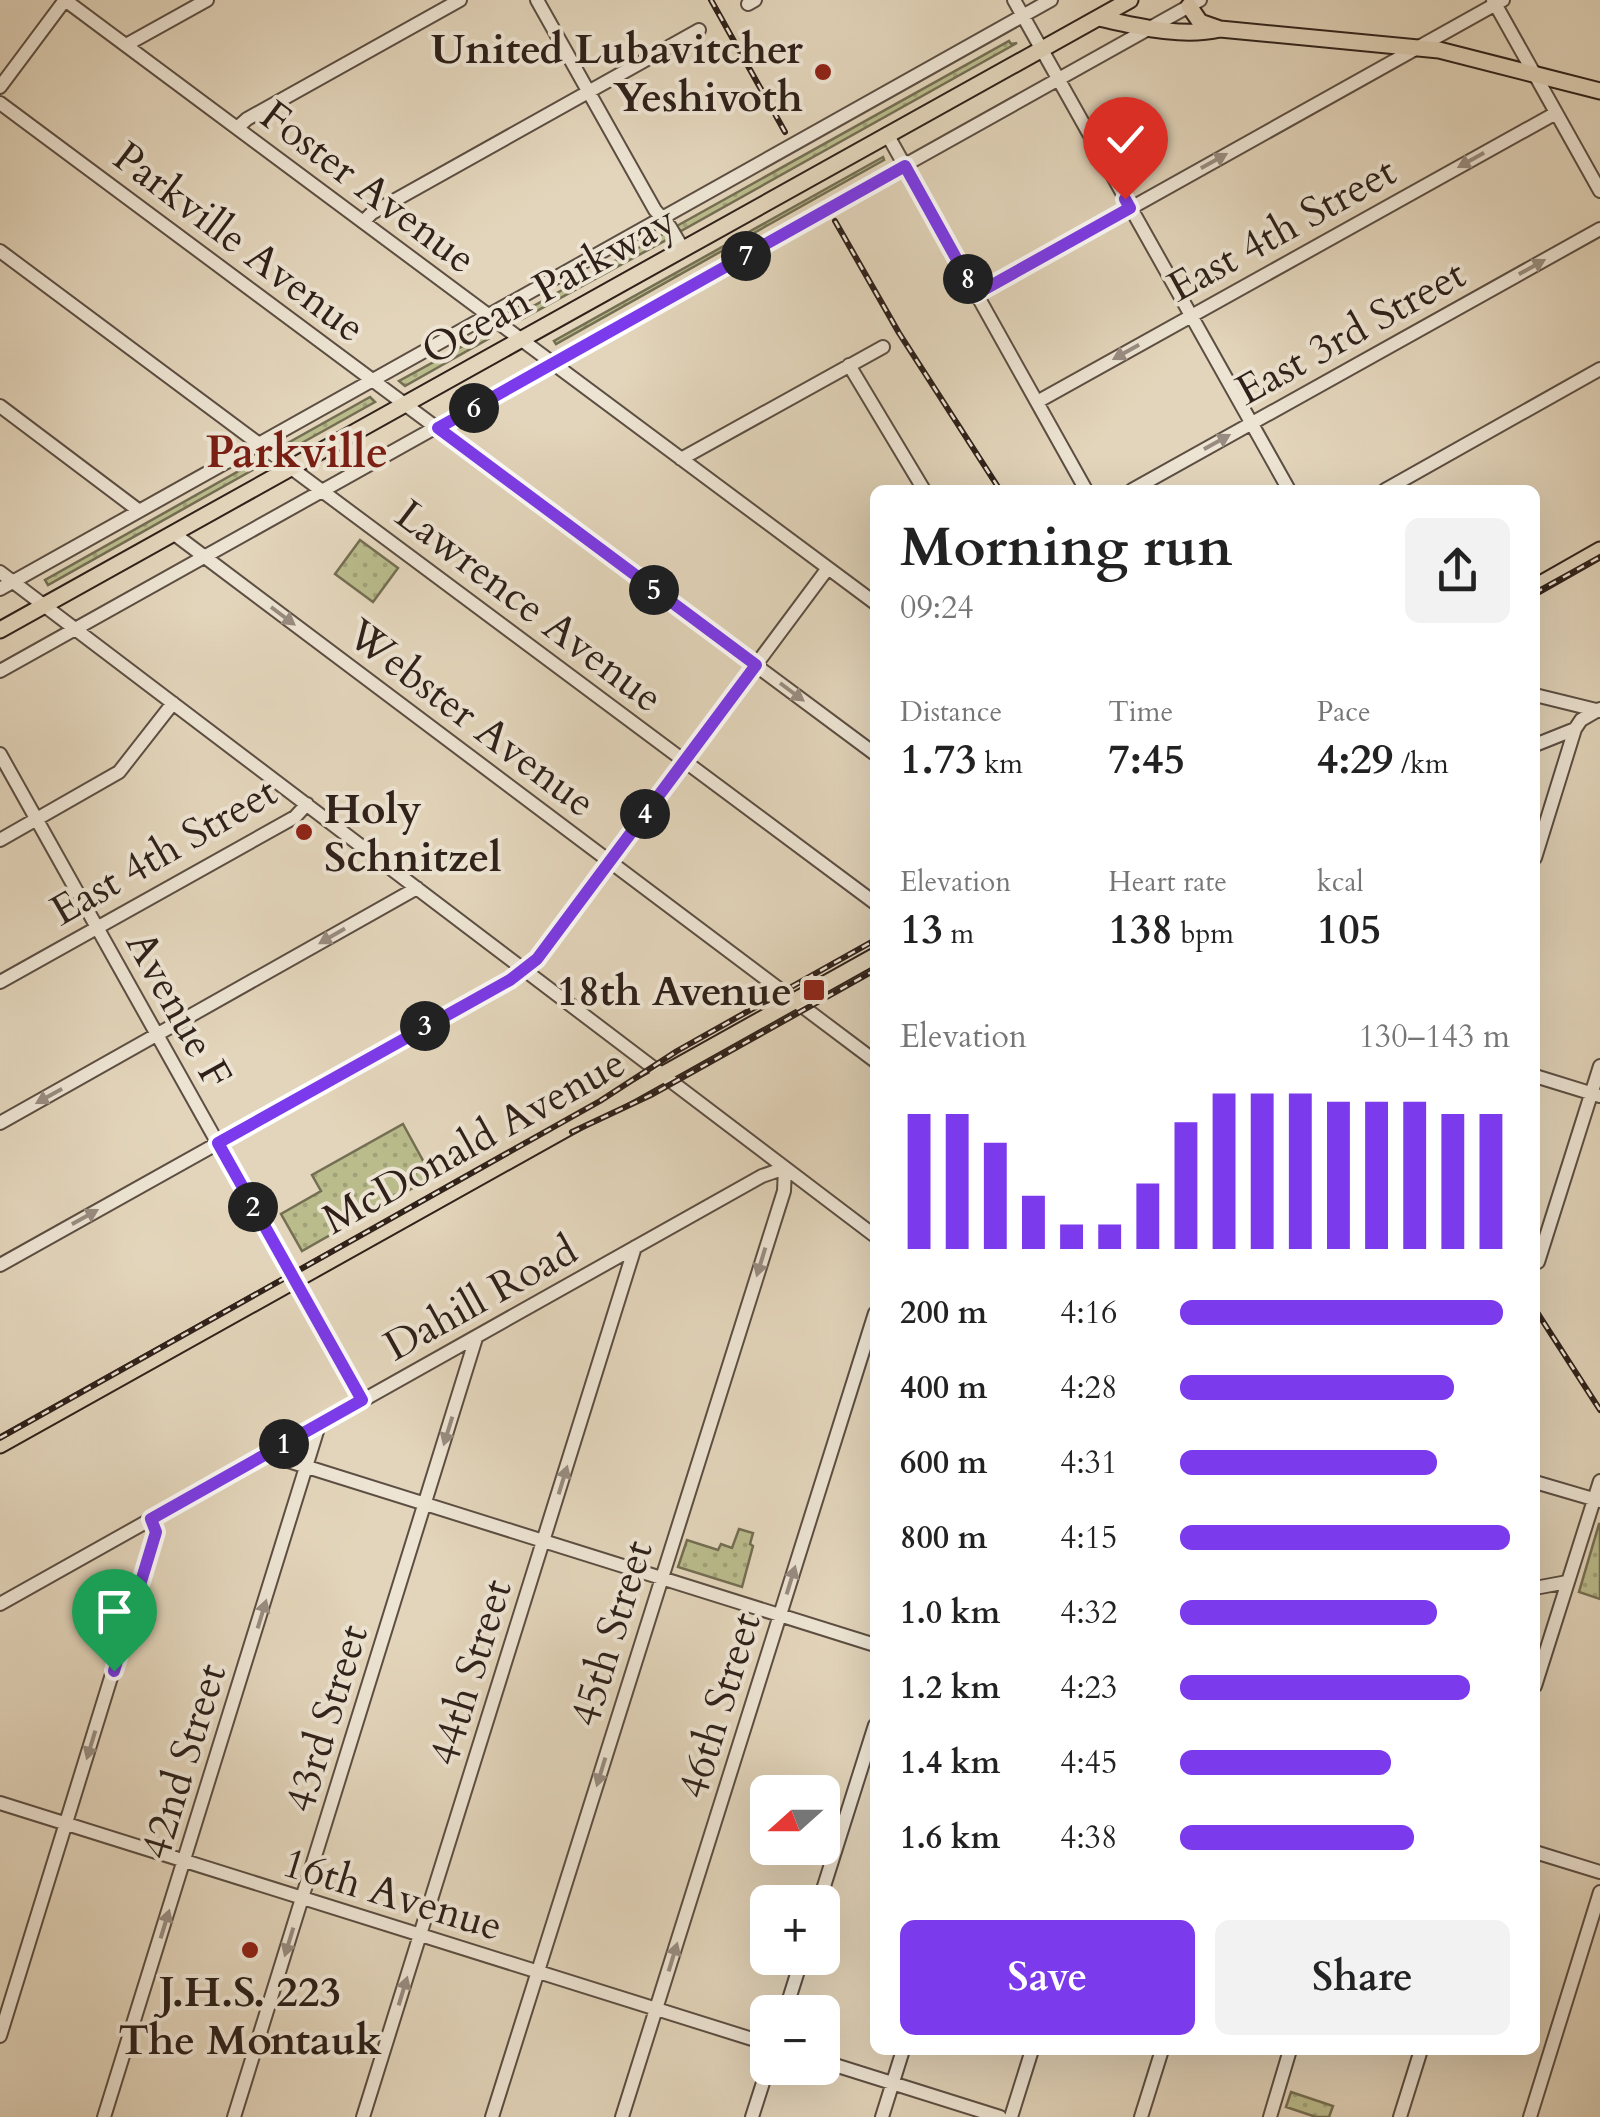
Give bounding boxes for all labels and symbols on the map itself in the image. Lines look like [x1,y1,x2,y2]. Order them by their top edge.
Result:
place label: United Lubavitcher Yeshivoth [431,21,803,126]
marker: United Lubavitcher Yeshivoth [812,61,834,83]
street label: Foster Avenue [249,87,487,287]
pin [1083,97,1168,200]
street label: Parkville Avenue [101,129,377,356]
street label: East 4th Street [1157,143,1406,316]
one-way arrow [1200,152,1228,170]
one-way arrow [1456,152,1485,169]
street label: Ocean Parkway [411,192,686,379]
pin: 7 [721,231,771,281]
street label: East 3rd Street [1226,246,1476,419]
pin: 8 [943,254,993,304]
one-way arrow [1518,258,1546,276]
one-way arrow [1111,343,1140,360]
pin: 6 [449,383,499,433]
district label: Parkville [206,422,388,483]
one-way arrow [1203,434,1232,451]
street label: Lawrence Avenue [384,487,675,726]
pin: 5 [629,565,679,615]
street label: Webster Avenue [334,605,607,830]
one-way arrow [270,606,296,626]
one-way arrow [779,682,805,702]
street label: East 4th Street [40,763,287,939]
place label: Holy Schnitzel [324,781,501,886]
pin: 4 [620,789,670,839]
marker: Holy Schnitzel [293,821,315,843]
street label: Avenue F [112,921,245,1099]
one-way arrow [318,927,346,945]
place label: 18th Avenue [557,963,792,1020]
marker: 18th Avenue [801,977,827,1003]
pin: 3 [400,1001,450,1051]
street label: McDonald Avenue [312,1034,635,1248]
one-way arrow [35,1087,63,1105]
pin: 2 [228,1182,278,1232]
one-way arrow [71,1208,99,1226]
street label: Dahill Road [374,1222,587,1375]
one-way arrow [753,1247,768,1277]
one-way arrow [440,1416,455,1447]
pin: 1 [259,1419,309,1469]
one-way arrow [556,1464,571,1495]
street label: 45th Street [556,1533,667,1733]
one-way arrow [784,1565,799,1595]
pin [72,1569,157,1672]
street label: 44th Street [415,1572,526,1772]
one-way arrow [256,1598,271,1628]
street label: 46th Street [664,1605,775,1805]
street label: 43rd Street [271,1618,382,1819]
street label: 42nd Street [127,1657,240,1866]
one-way arrow [83,1731,98,1761]
one-way arrow [593,1757,608,1788]
north arrow [750,1775,840,1865]
street label: 16th Avenue [276,1834,509,1955]
one-way arrow [158,1908,173,1938]
one-way arrow [281,1927,296,1958]
marker: J.H.S. 223 The Montauk [239,1939,261,1961]
one-way arrow [666,1942,681,1972]
place label: J.H.S. 223 The Montauk [118,1964,382,2069]
one-way arrow [396,1975,411,2005]

